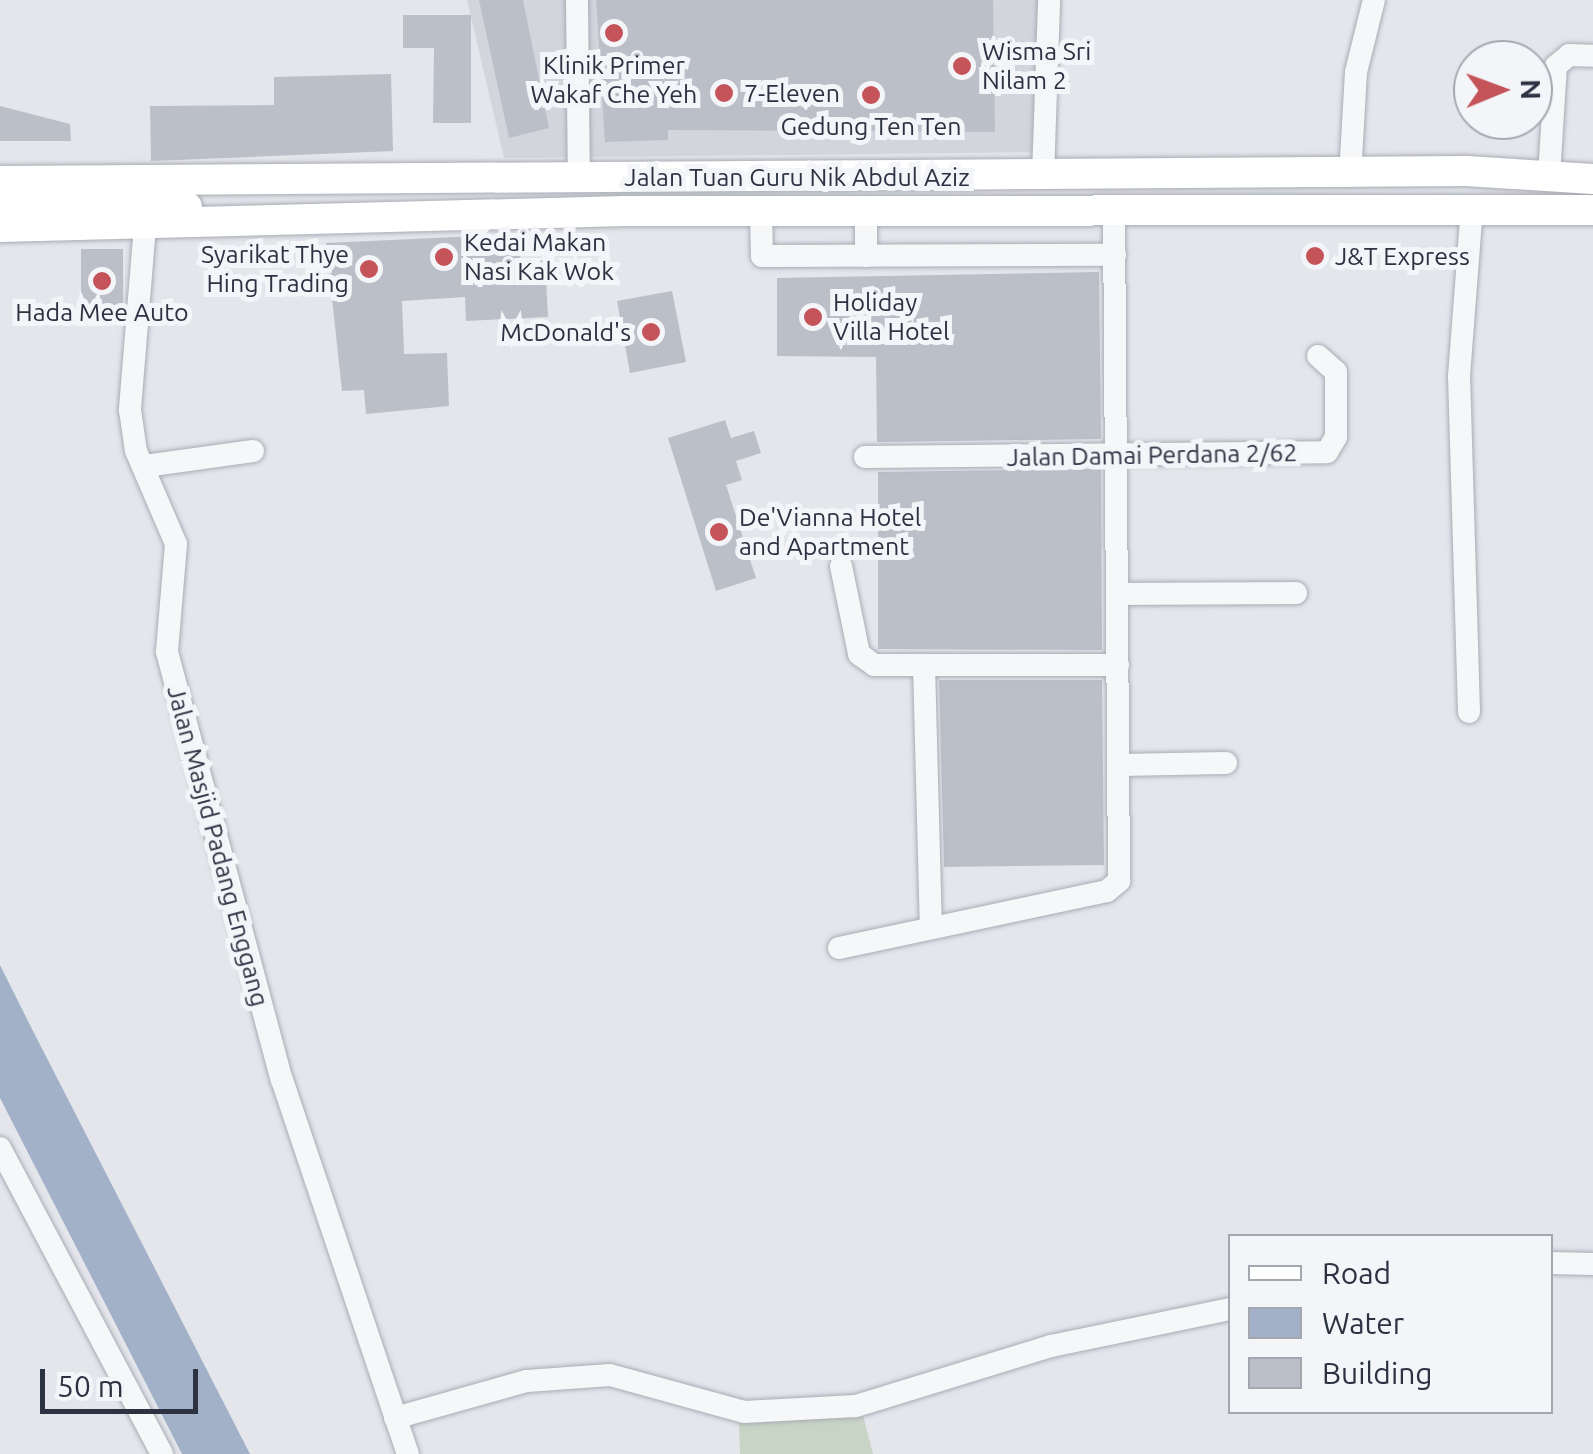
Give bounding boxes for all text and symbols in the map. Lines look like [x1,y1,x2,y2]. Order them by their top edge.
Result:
marker: Klinik Primer Wakaf Che Yeh [601,20,627,46]
place label: Wisma Sri Nilam 2 [982,37,1091,96]
north arrow [1453,40,1553,140]
place label: Klinik Primer Wakaf Che Yeh [531,51,697,110]
marker: Wisma Sri Nilam 2 [951,55,973,77]
place label: 7-Eleven [744,78,840,108]
text: N [1516,79,1547,100]
marker: 7-Eleven [713,82,735,104]
marker: Gedung Ten Ten [860,84,882,106]
place label: Gedung Ten Ten [781,111,961,141]
street label: Jalan Tuan Guru Nik Abdul Aziz [624,162,970,192]
place label: Kedai Makan Nasi Kak Wok [464,228,614,287]
place label: Syarikat Thye Hing Trading [201,240,349,299]
place label: J&T Express [1335,241,1470,271]
marker: J&T Express [1304,245,1326,267]
marker: Kedai Makan Nasi Kak Wok [433,246,455,268]
marker: Syarikat Thye Hing Trading [358,258,380,280]
marker: Hada Mee Auto [91,270,113,292]
place label: Holiday Villa Hotel [833,288,950,347]
place label: Hada Mee Auto [15,297,189,327]
marker: Holiday Villa Hotel [802,306,824,328]
place label: McDonald's [500,317,631,347]
marker: McDonald's [640,321,662,343]
street label: Jalan Damai Perdana 2/62 [1006,437,1298,473]
place label: De'Vianna Hotel and Apartment [739,503,921,562]
marker: De'Vianna Hotel and Apartment [708,521,730,543]
street label: Jalan Masjid Padang Enggang [161,682,275,1010]
legend [1228,1234,1553,1414]
text: Road [1322,1256,1391,1290]
text: Water [1322,1306,1404,1340]
scale bar [45,1349,202,1411]
text: Building [1322,1356,1433,1390]
text: 50 m [57,1369,124,1403]

